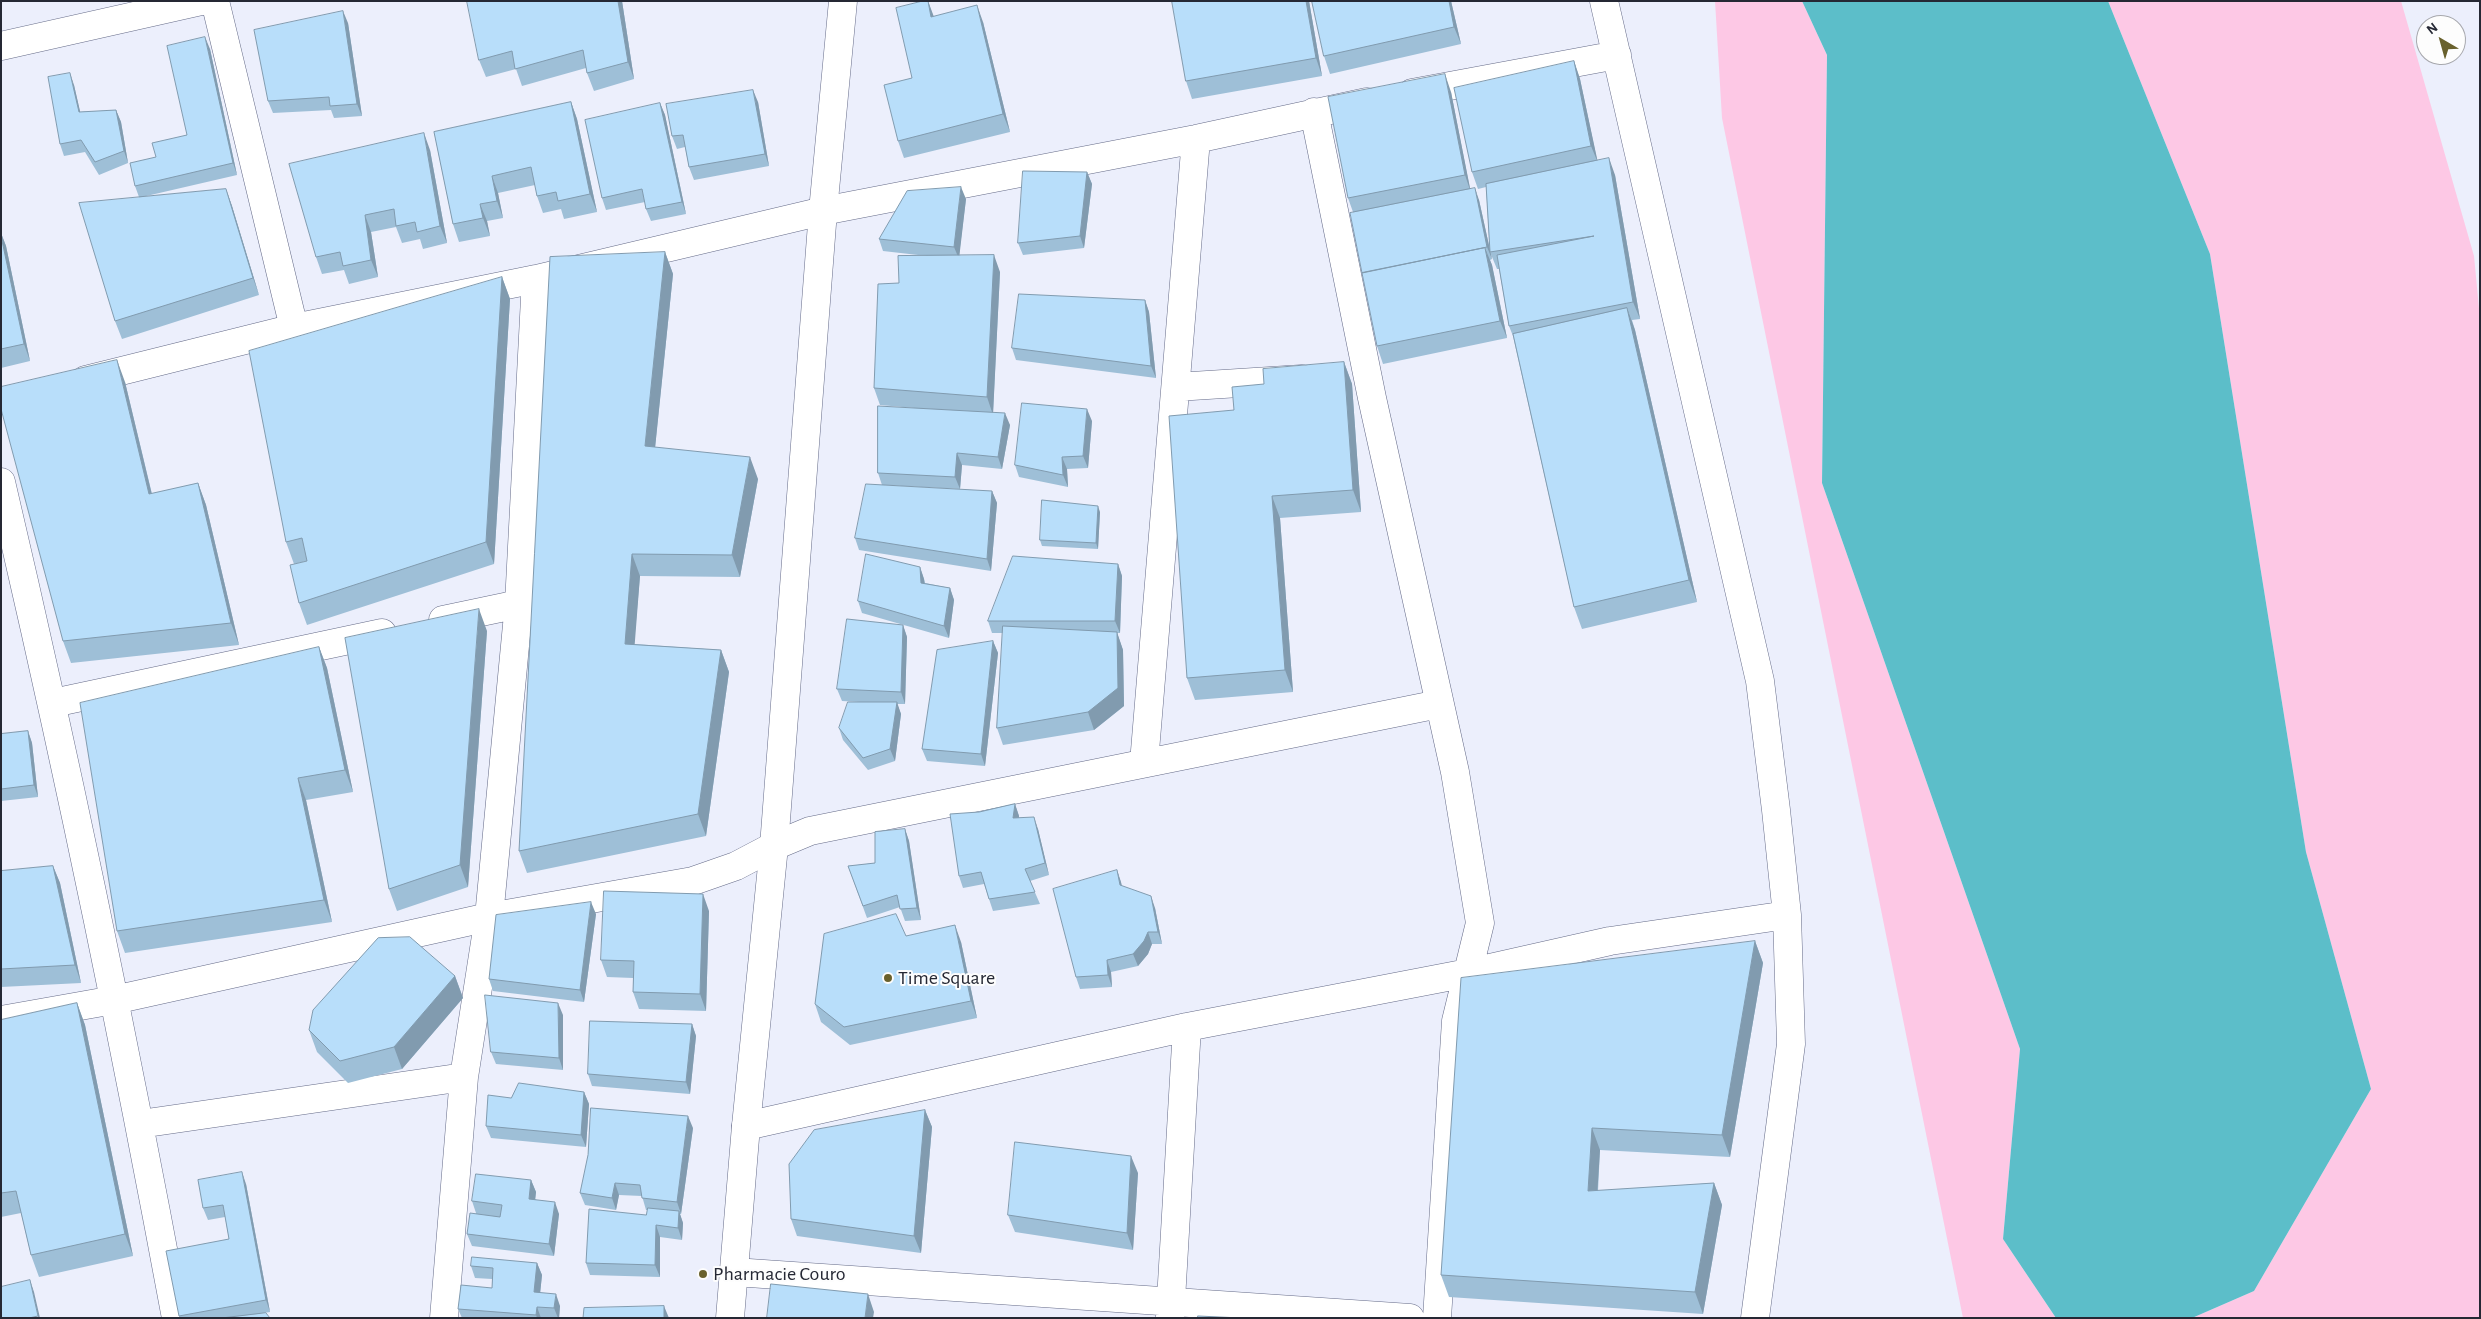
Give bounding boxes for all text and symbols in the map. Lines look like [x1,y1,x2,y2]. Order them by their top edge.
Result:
north arrow [2416,15,2466,65]
text: N [2424,20,2441,37]
place label: Time Square [898,966,995,990]
marker: Time Square [882,972,894,984]
place label: Pharmacie Couro [713,1262,846,1286]
marker: Pharmacie Couro [697,1268,709,1280]

